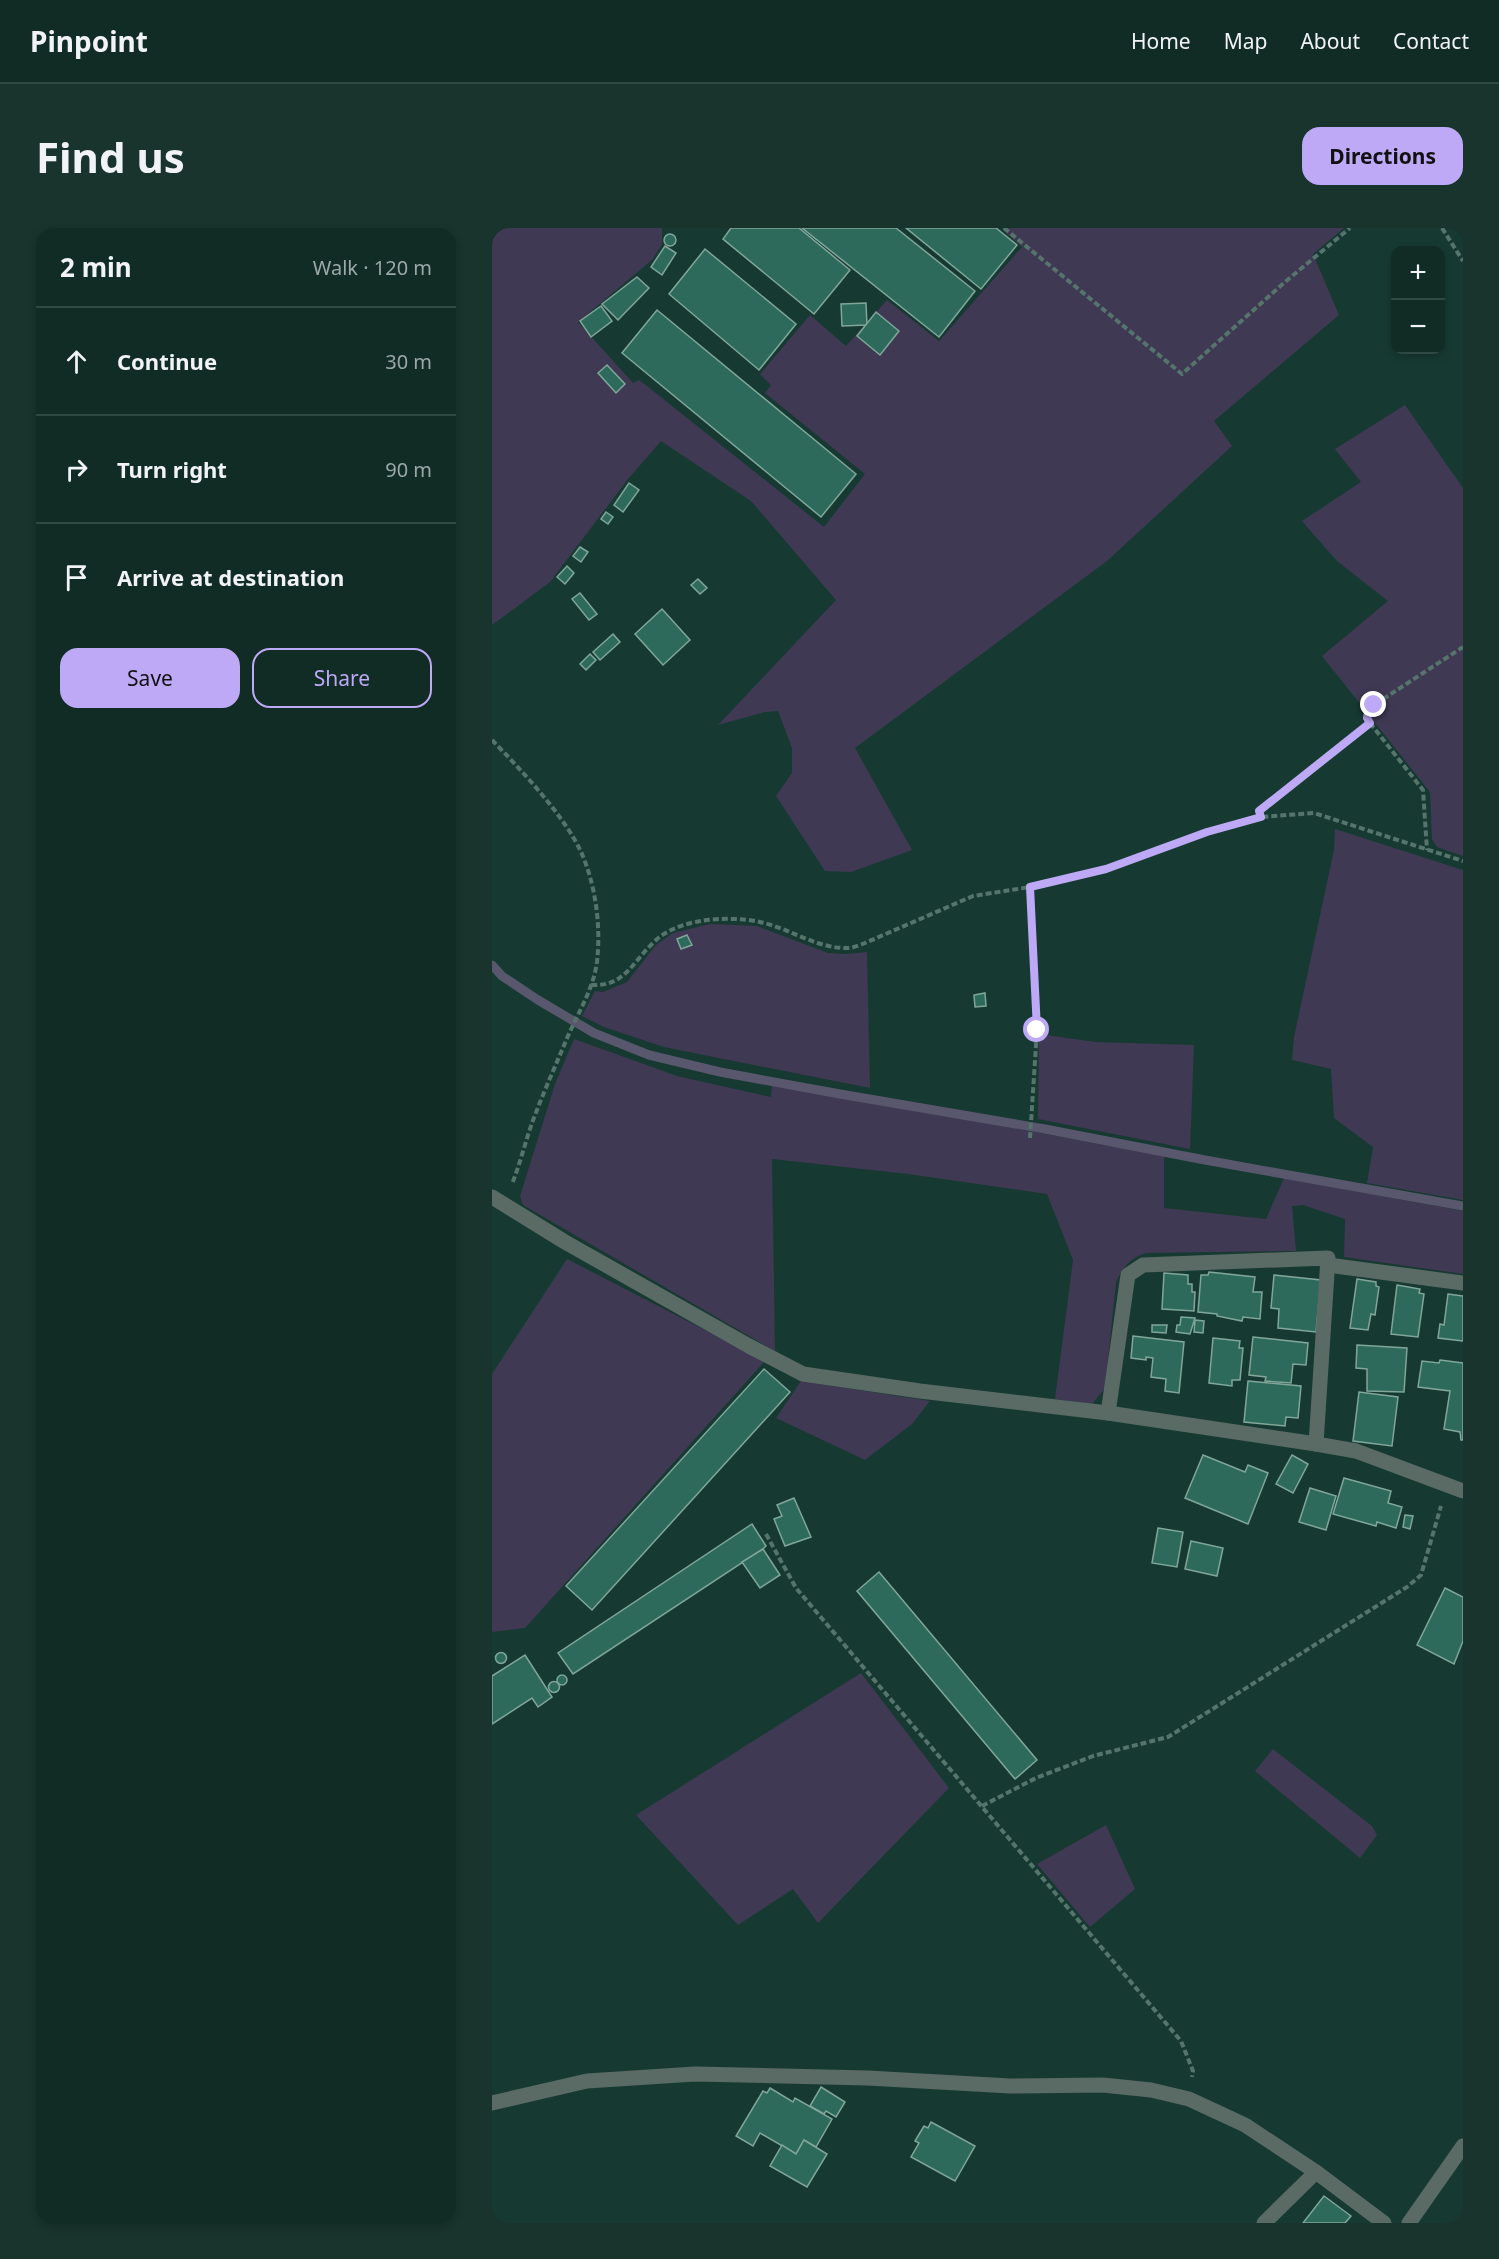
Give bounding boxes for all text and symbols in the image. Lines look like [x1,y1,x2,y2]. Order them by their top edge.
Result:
text: Pinpoint [30,22,148,60]
text: Home [1131,27,1191,55]
text: Map [1224,27,1267,55]
text: About [1300,27,1360,55]
text: Contact [1393,27,1469,55]
button: Directions [1302,127,1463,185]
text: Find us [36,128,185,185]
map controls [1391,246,1445,354]
button: + [1391,246,1445,300]
text: 2 min [60,249,132,285]
text: Walk · 120 m [313,254,432,281]
button: − [1391,300,1445,354]
icon: ahead [60,345,93,378]
text: Continue [117,346,217,376]
text: 30 m [385,348,432,375]
icon: right [60,453,93,486]
text: Turn right [117,454,227,484]
text: 90 m [385,456,432,483]
icon: arrive [60,561,93,594]
text: Arrive at destination [117,562,344,592]
button: Save [60,648,240,708]
button: Share [252,648,432,708]
route end [1360,691,1386,717]
route start [1023,1016,1049,1042]

